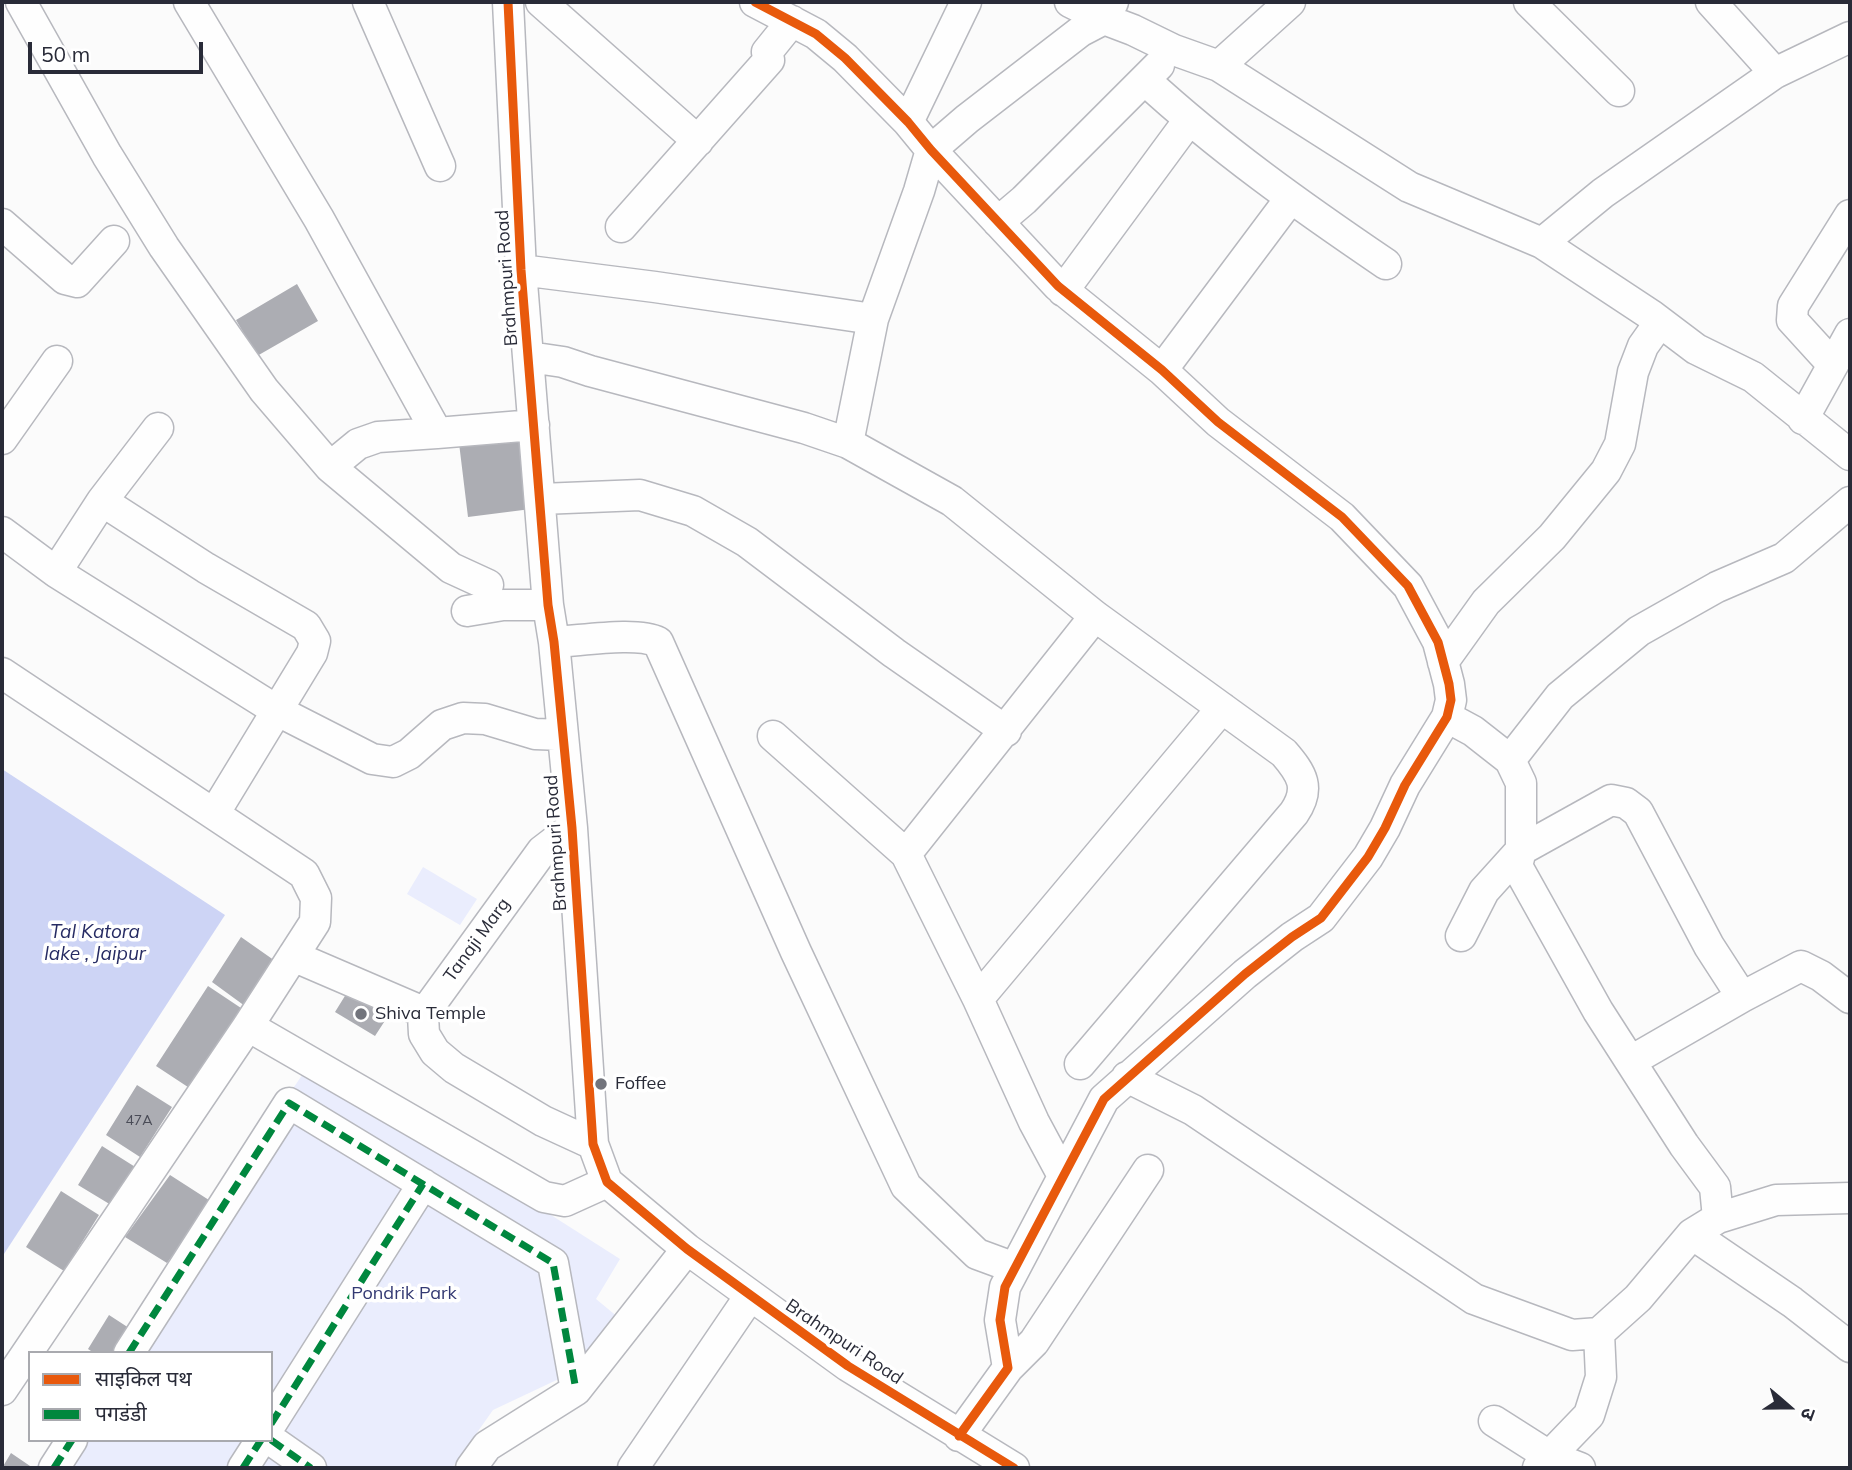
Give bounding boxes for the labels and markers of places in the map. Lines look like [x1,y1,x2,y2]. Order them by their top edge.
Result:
place label: Shiva Temple [375,1003,486,1025]
marker: Shiva Temple [353,1006,369,1022]
place label: Foffee [615,1073,666,1095]
marker: Foffee [593,1076,609,1092]

